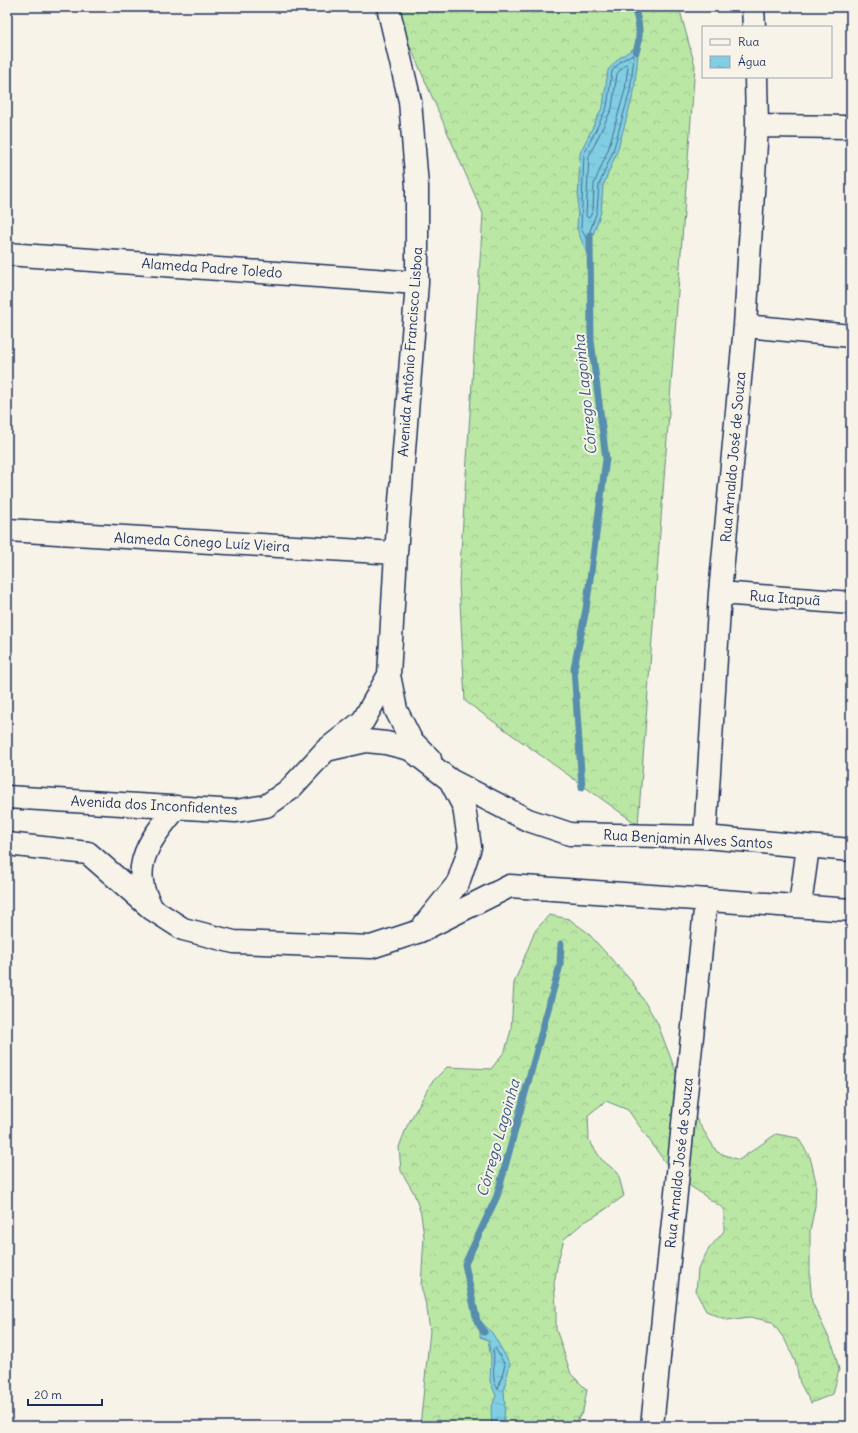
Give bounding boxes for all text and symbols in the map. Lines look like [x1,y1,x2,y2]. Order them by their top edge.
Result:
legend [702,26,832,78]
text: Rua [738,34,760,49]
text: Água [738,54,766,69]
street label: Avenida Antônio Francisco Lisboa [394,246,426,458]
street label: Alameda Padre Toledo [141,254,283,282]
water label: Córrego Lagoinha [569,332,601,456]
street label: Rua Arnaldo José de Souza [717,371,749,543]
street label: Alameda Cônego Luíz Vieira [114,528,290,556]
street label: Rua Itapuã [749,587,821,609]
street label: Avenida dos Inconfidentes [70,792,238,818]
street label: Rua Benjamin Alves Santos [603,826,773,852]
water label: Córrego Lagoinha [472,1076,524,1199]
street label: Rua Arnaldo José de Souza [661,1077,697,1249]
scale bar [28,1381,102,1407]
text: 20 m [34,1387,62,1402]

